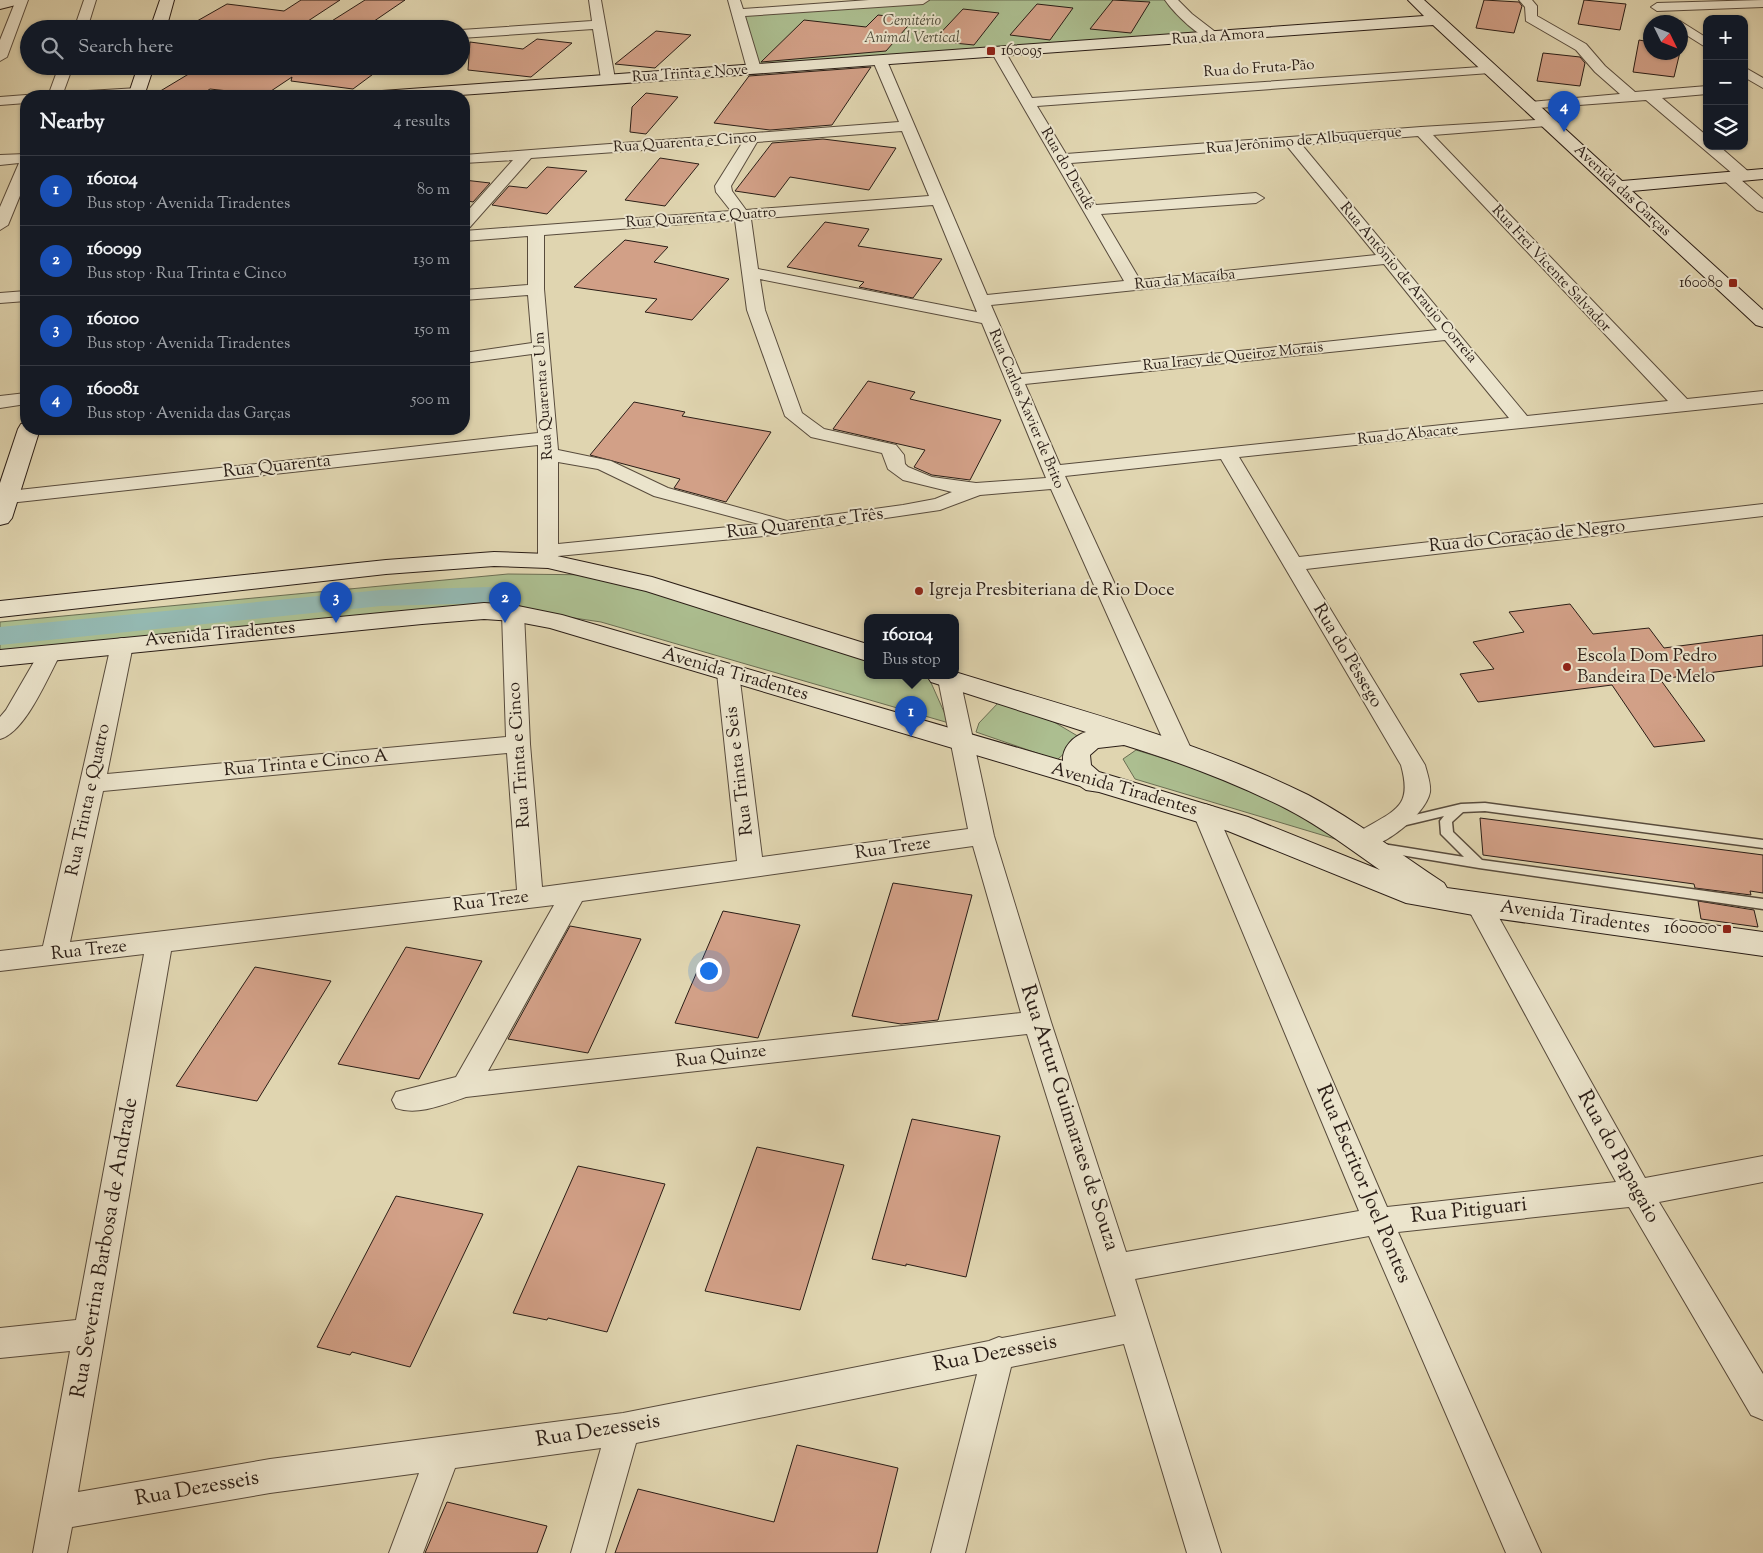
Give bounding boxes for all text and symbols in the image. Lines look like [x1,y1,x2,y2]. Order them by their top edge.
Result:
park label: Cemitério Animal Vertical [864,11,960,49]
north arrow [1643,15,1688,60]
map controls [1703,15,1748,150]
button: + [1703,15,1748,60]
search box [20,20,470,75]
street label: Rua da Amora [1171,23,1265,51]
icon: search [38,34,66,62]
text: Search here [78,34,173,61]
place label: 160095 [1001,41,1042,62]
marker: 160095 [985,45,997,57]
street label: Rua do Fruta-Pão [1203,55,1315,83]
street label: Rua Trinta e Nove [631,59,749,89]
button: − [1703,60,1748,105]
pin: 4 [1548,91,1580,132]
button: layers [1703,105,1748,150]
text: Nearby [40,108,105,138]
text: 4 results [394,111,450,134]
street label: Rua Jerônimo de Albuquerque [1205,122,1403,160]
street label: Rua do Dendê [1035,124,1099,214]
street label: Rua Quarenta e Cinco [613,128,757,158]
street label: Avenida das Garças [1569,140,1675,242]
text: 160104 [87,166,138,193]
text: 1 [53,179,59,202]
text: 80 m [417,179,450,202]
text: Bus stop · Avenida Tiradentes [87,193,290,216]
street label: Rua Antônio de Araujo Correia [1334,198,1482,368]
street label: Rua Frei Vicente Salvador [1486,201,1616,338]
street label: Rua Quarenta e Quatro [625,202,777,234]
text: 160099 [87,236,141,263]
text: 2 [52,249,60,272]
text: 130 m [413,249,450,272]
text: Bus stop · Rua Trinta e Cinco [87,263,286,286]
street label: Rua da Macaíba [1134,264,1236,296]
place label: 160080 [1679,273,1723,294]
marker: 160080 [1727,277,1739,289]
text: 160100 [87,306,139,333]
text: 3 [53,319,59,342]
text: 150 m [414,319,450,342]
street label: Rua Carlos Xavier de Brito [983,326,1069,492]
street label: Rua Quarenta e Um [529,331,559,461]
text: Bus stop · Avenida Tiradentes [87,333,290,356]
street label: Rua Iracy de Queiroz Morais [1142,337,1324,377]
text: 160081 [87,376,139,403]
text: 4 [52,389,60,412]
text: 500 m [411,389,450,412]
text: Bus stop · Avenida das Garças [87,403,291,426]
street label: Rua do Abacate [1356,419,1460,451]
street label: Rua Quarenta [222,448,332,486]
street label: Rua Quarenta e Três [725,501,885,547]
street label: Rua do Coração de Negro [1428,514,1627,560]
place label: Igreja Presbiteriana de Rio Doce [929,578,1175,604]
pin: 3 [320,582,352,623]
pin: 2 [489,582,521,623]
marker: Igreja Presbiteriana de Rio Doce [913,585,925,597]
street label: Rua do Pêssego [1306,599,1388,713]
popup [864,614,959,679]
street label: Avenida Tiradentes [144,615,296,655]
text: 160104 [882,622,933,649]
street label: Avenida Tiradentes [659,642,811,708]
place label: Escola Dom Pedro Bandeira De Melo [1577,644,1717,691]
text: Bus stop [882,649,941,672]
marker: Escola Dom Pedro Bandeira De Melo [1561,661,1573,673]
street label: Rua Trinta e Cinco [502,681,538,829]
pin: 1 [895,696,927,737]
street label: Rua Trinta e Seis [719,705,761,837]
street label: Rua Trinta e Quatro [60,721,118,879]
street label: Rua Trinta e Cinco A [223,744,390,784]
street label: Avenida Tiradentes [1048,757,1200,823]
street label: Rua Treze [853,831,933,867]
street label: Rua Treze [452,884,530,920]
street label: Avenida Tiradentes [1498,895,1652,941]
place label: 160000 [1664,916,1717,942]
marker: 160000 [1721,923,1733,935]
street label: Rua Treze [50,934,128,968]
your location [696,958,722,984]
street label: Rua Artur Guimaraes de Souza [1012,981,1126,1255]
street label: Rua Quinze [674,1039,768,1075]
street label: Rua Escritor Joel Pontes [1308,1080,1418,1288]
street label: Rua do Papagaio [1569,1085,1667,1229]
street label: Rua Severina Barbosa de Andrade [64,1095,146,1401]
street label: Rua Pitiguari [1409,1190,1529,1232]
street label: Rua Dezesseis [931,1327,1059,1381]
street label: Rua Dezesseis [534,1406,662,1456]
street label: Rua Dezesseis [133,1463,261,1515]

